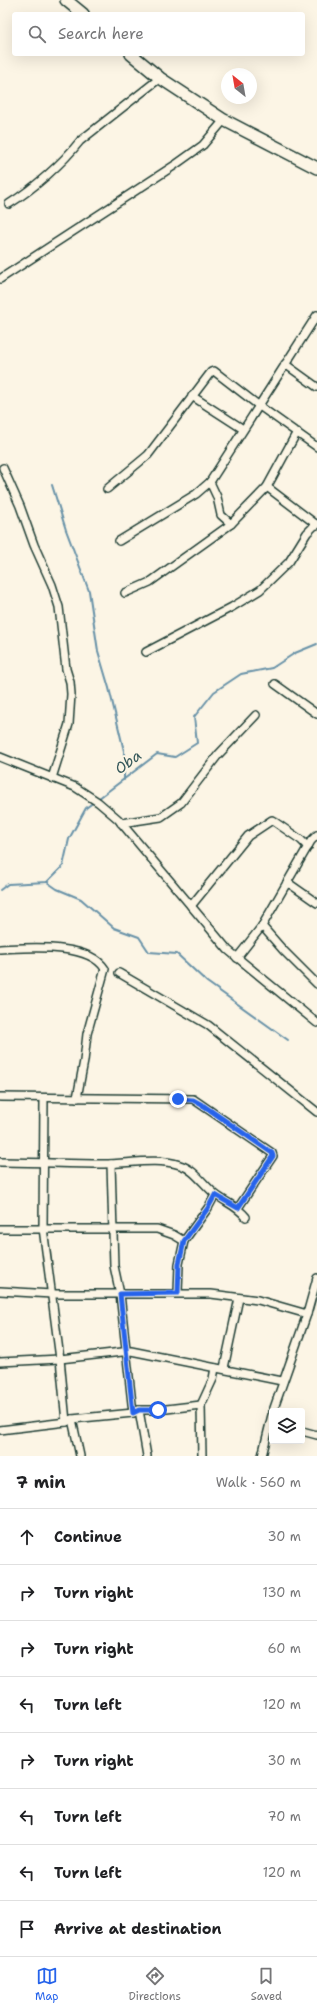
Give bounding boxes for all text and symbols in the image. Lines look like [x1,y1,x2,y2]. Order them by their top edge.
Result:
search box [12,12,305,56]
icon: search [26,23,48,45]
text: Search here [58,24,144,44]
north arrow [221,68,257,104]
water label: Oba [110,745,146,779]
route end [169,1090,187,1108]
route start [149,1401,167,1419]
map controls [269,1408,305,1444]
button: layers [269,1408,305,1444]
text: 7 min [16,1471,66,1493]
text: Walk · 560 m [216,1474,301,1491]
icon: ahead [16,1526,38,1548]
text: Continue [54,1527,122,1547]
text: 30 m [267,1528,301,1545]
icon: right [16,1582,38,1604]
text: Turn right [54,1583,134,1603]
text: 130 m [263,1584,301,1601]
icon: right [16,1638,38,1660]
text: Turn right [54,1639,134,1659]
text: 60 m [268,1640,301,1657]
icon: left [16,1694,38,1716]
text: Turn left [54,1695,122,1715]
text: 120 m [263,1696,301,1713]
icon: right [16,1750,38,1772]
text: Turn right [54,1751,134,1771]
text: 30 m [267,1752,301,1769]
icon: left [16,1806,38,1828]
text: Turn left [54,1807,122,1827]
text: 70 m [267,1808,301,1825]
icon: left [16,1862,38,1884]
text: Turn left [54,1863,122,1883]
text: 120 m [263,1864,301,1881]
icon: arrive [16,1918,38,1940]
text: Arrive at destination [54,1919,222,1939]
tab: Map [35,1965,59,2004]
tab: Directions [128,1965,181,2004]
tab: Saved [251,1965,282,2004]

